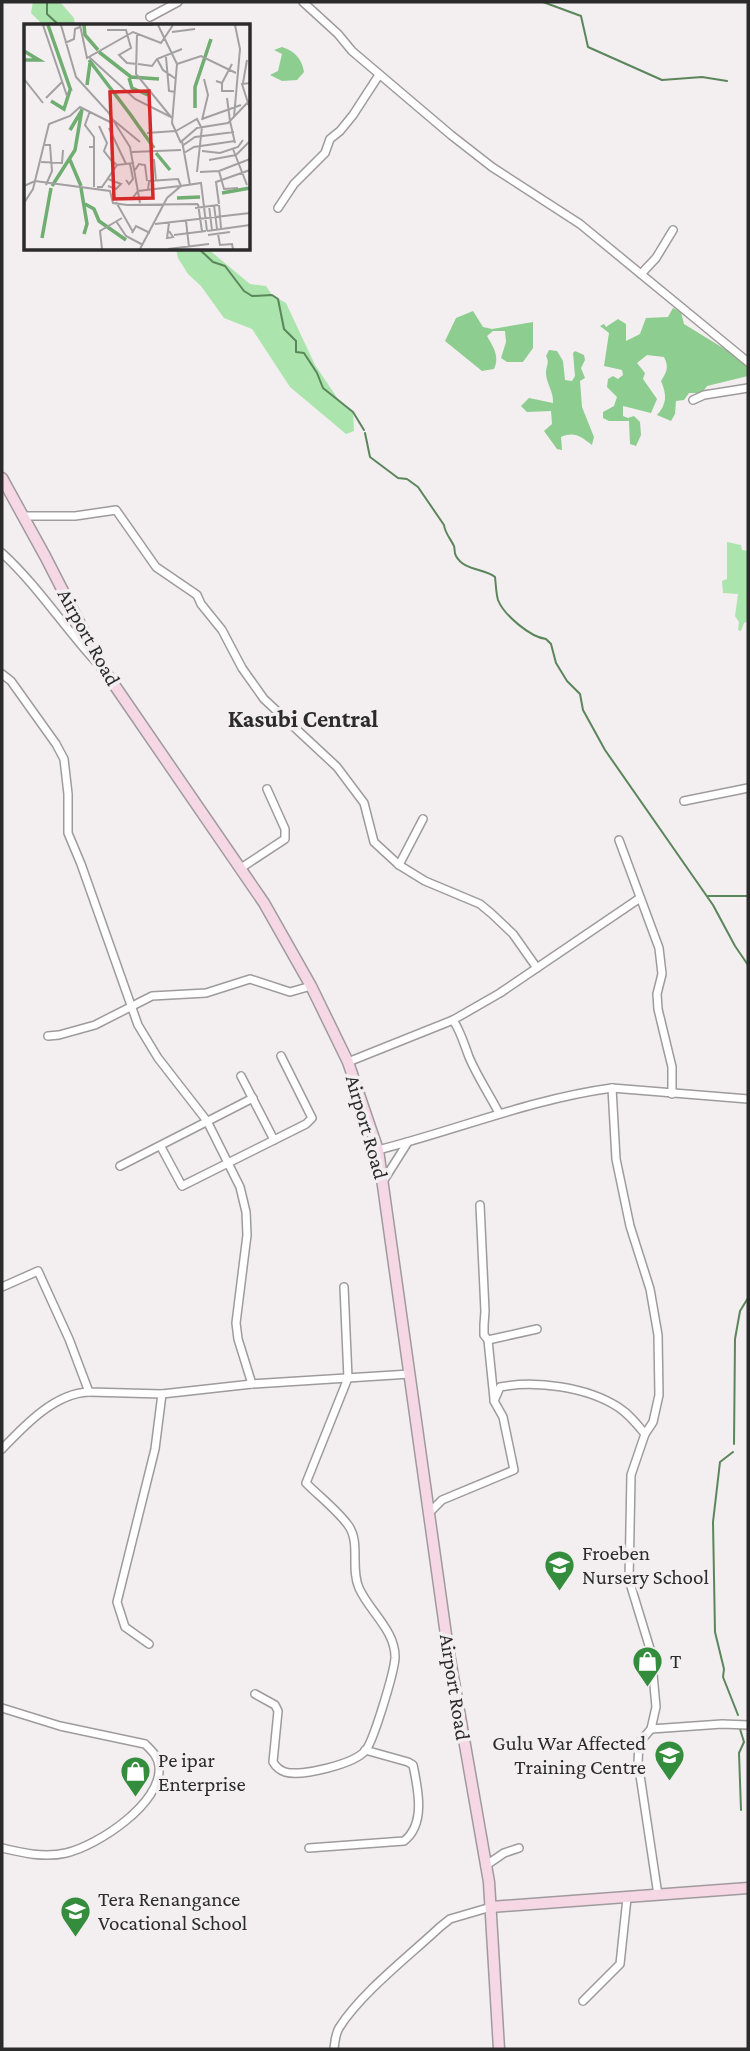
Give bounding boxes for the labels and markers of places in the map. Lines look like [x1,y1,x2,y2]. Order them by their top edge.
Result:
place label: Froeben Nursery School [582,1541,709,1589]
school or university icon: Froeben Nursery School [542,1548,576,1592]
shop icon: T [630,1644,664,1688]
place label: T [670,1649,682,1673]
place label: Gulu War Affected Training Centre [492,1731,646,1779]
school or university icon: Gulu War Affected Training Centre [652,1738,686,1782]
place label: Pe ipar Enterprise [158,1748,246,1796]
shop icon: Pe ipar Enterprise [118,1755,152,1799]
place label: Tera Renangance Vocational School [98,1887,247,1935]
school or university icon: Tera Renangance Vocational School [58,1894,92,1938]

